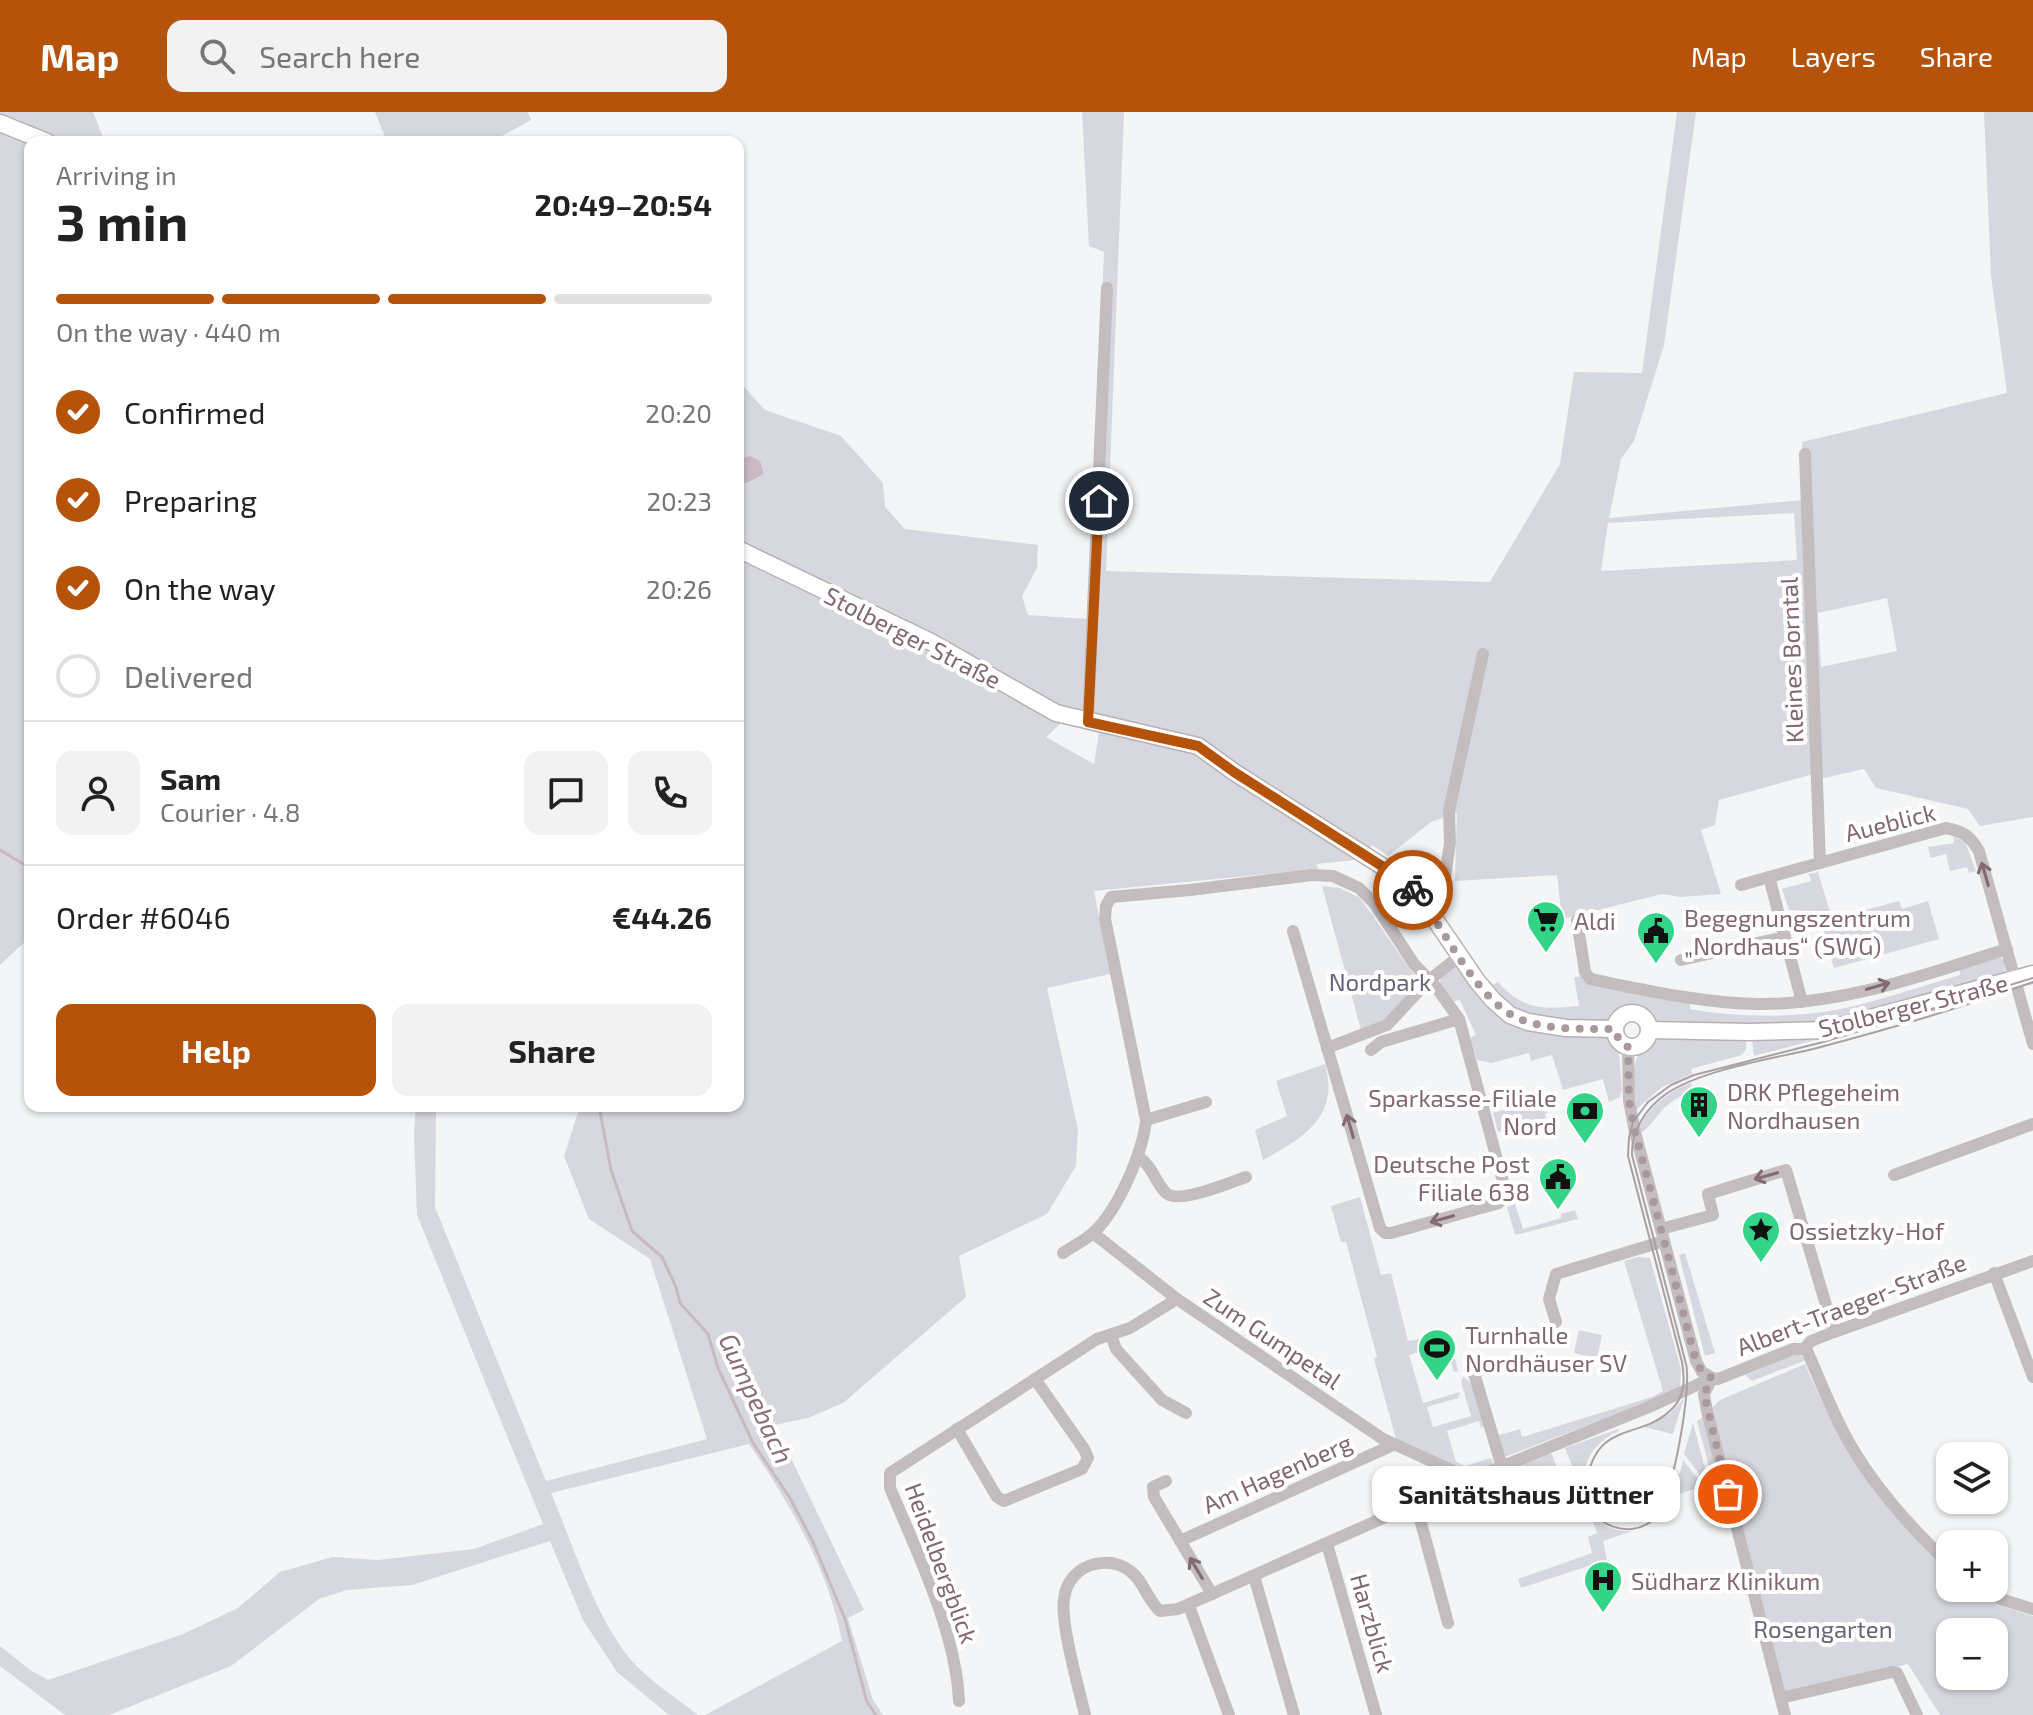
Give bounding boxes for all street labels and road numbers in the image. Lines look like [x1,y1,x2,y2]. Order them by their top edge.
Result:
street label: Kleines Borntal [1774,577,1808,743]
street label: Stolberger Straße [820,580,1006,694]
street label: Aueblick [1842,797,1938,847]
street label: Stolberger Straße [1815,967,2011,1043]
street label: Albert-Traeger-Straße [1732,1247,1970,1361]
street label: Zum Gumpetal [1199,1281,1347,1395]
street label: Am Hagenberg [1198,1427,1356,1519]
street label: Heidelbergblick [900,1479,984,1647]
street label: Harzblick [1345,1570,1401,1676]

